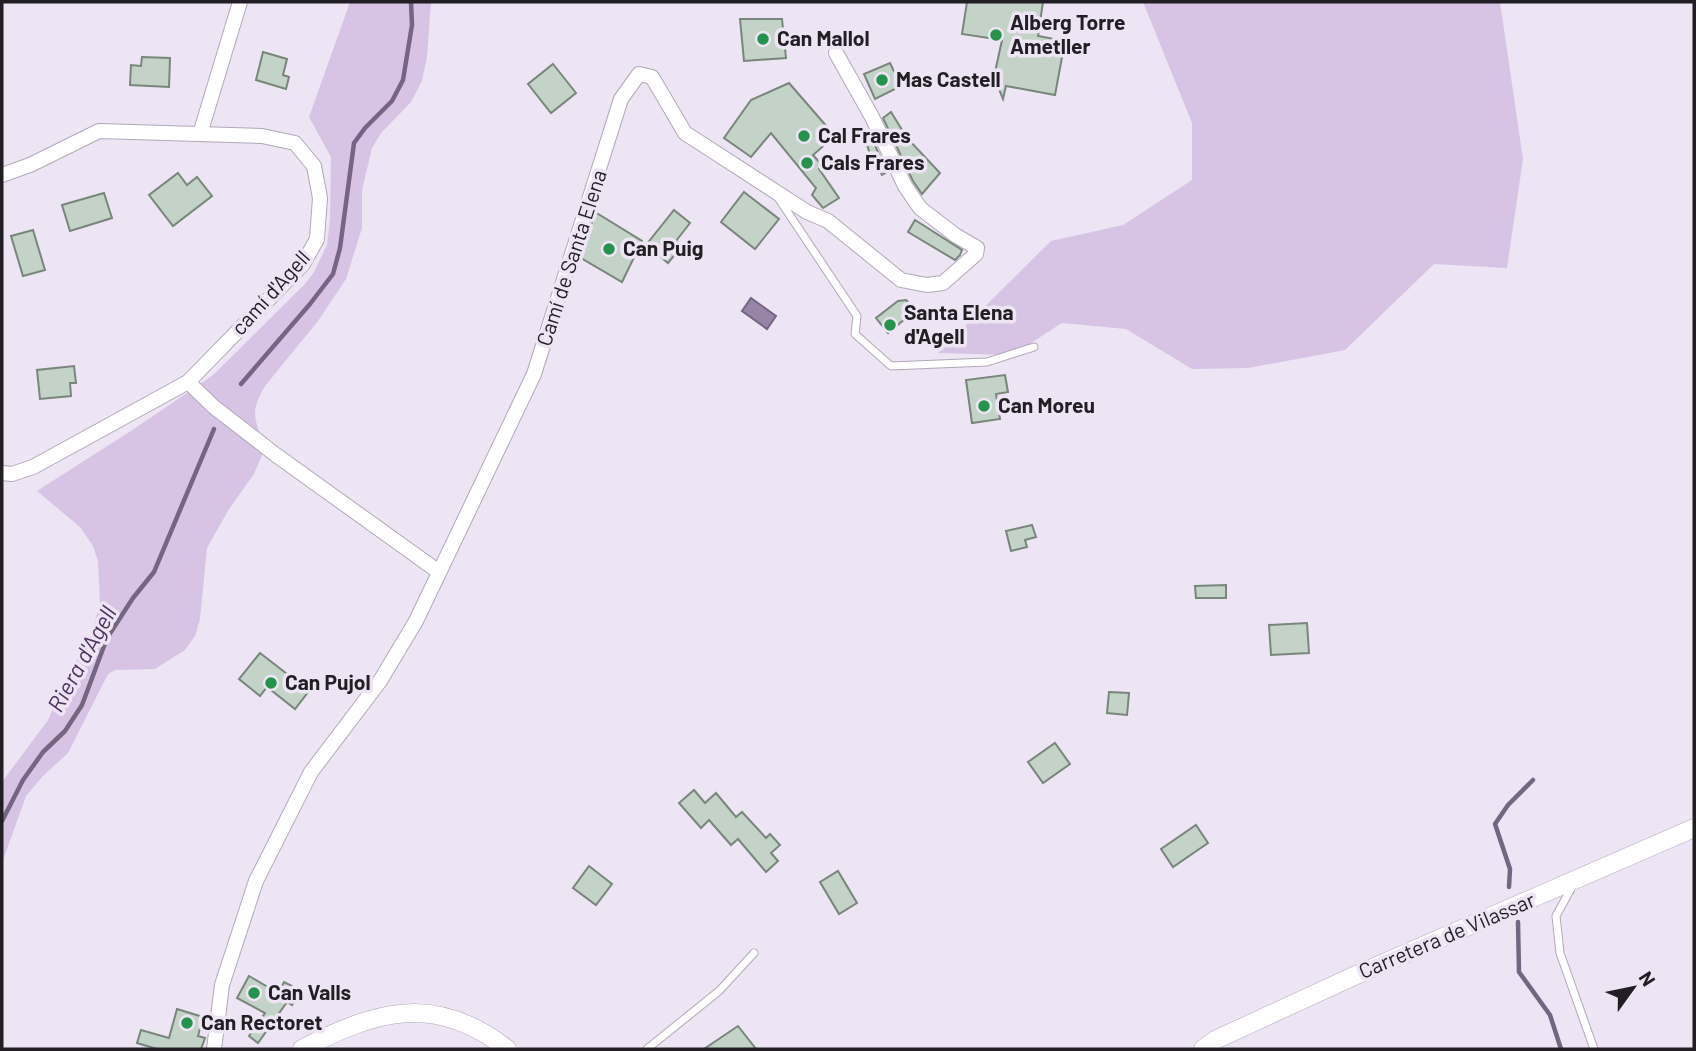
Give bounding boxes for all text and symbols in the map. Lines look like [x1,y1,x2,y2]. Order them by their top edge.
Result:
place label: Alberg Torre Ametller [1010,9,1125,58]
place label: Can Mallol [777,25,870,50]
marker: Alberg Torre Ametller [988,27,1004,43]
marker: Can Mallol [755,31,771,47]
place label: Mas Castell [896,66,1001,91]
marker: Mas Castell [874,72,890,88]
place label: Cal Frares [818,122,911,147]
marker: Cal Frares [796,128,812,144]
place label: Cals Frares [821,149,924,174]
marker: Cals Frares [799,155,815,171]
street label: Camí de Santa Elena [530,166,611,349]
place label: Can Puig [623,235,704,260]
marker: Can Puig [601,241,617,257]
street label: camí d'Agell [225,245,314,339]
place label: Santa Elena d'Agell [904,299,1014,348]
marker: Santa Elena d'Agell [882,317,898,333]
place label: Can Moreu [998,392,1095,417]
marker: Can Moreu [976,398,992,414]
water label: Riera d'Agell [41,601,122,716]
place label: Can Pujol [285,669,371,694]
marker: Can Pujol [263,675,279,691]
street label: Carretera de Vilassar [1355,886,1539,983]
north arrow [1598,953,1668,1023]
text: N [1635,967,1661,990]
place label: Can Valls [268,979,351,1004]
marker: Can Valls [246,985,262,1001]
place label: Can Rectoret [201,1009,322,1034]
marker: Can Rectoret [179,1015,195,1031]

